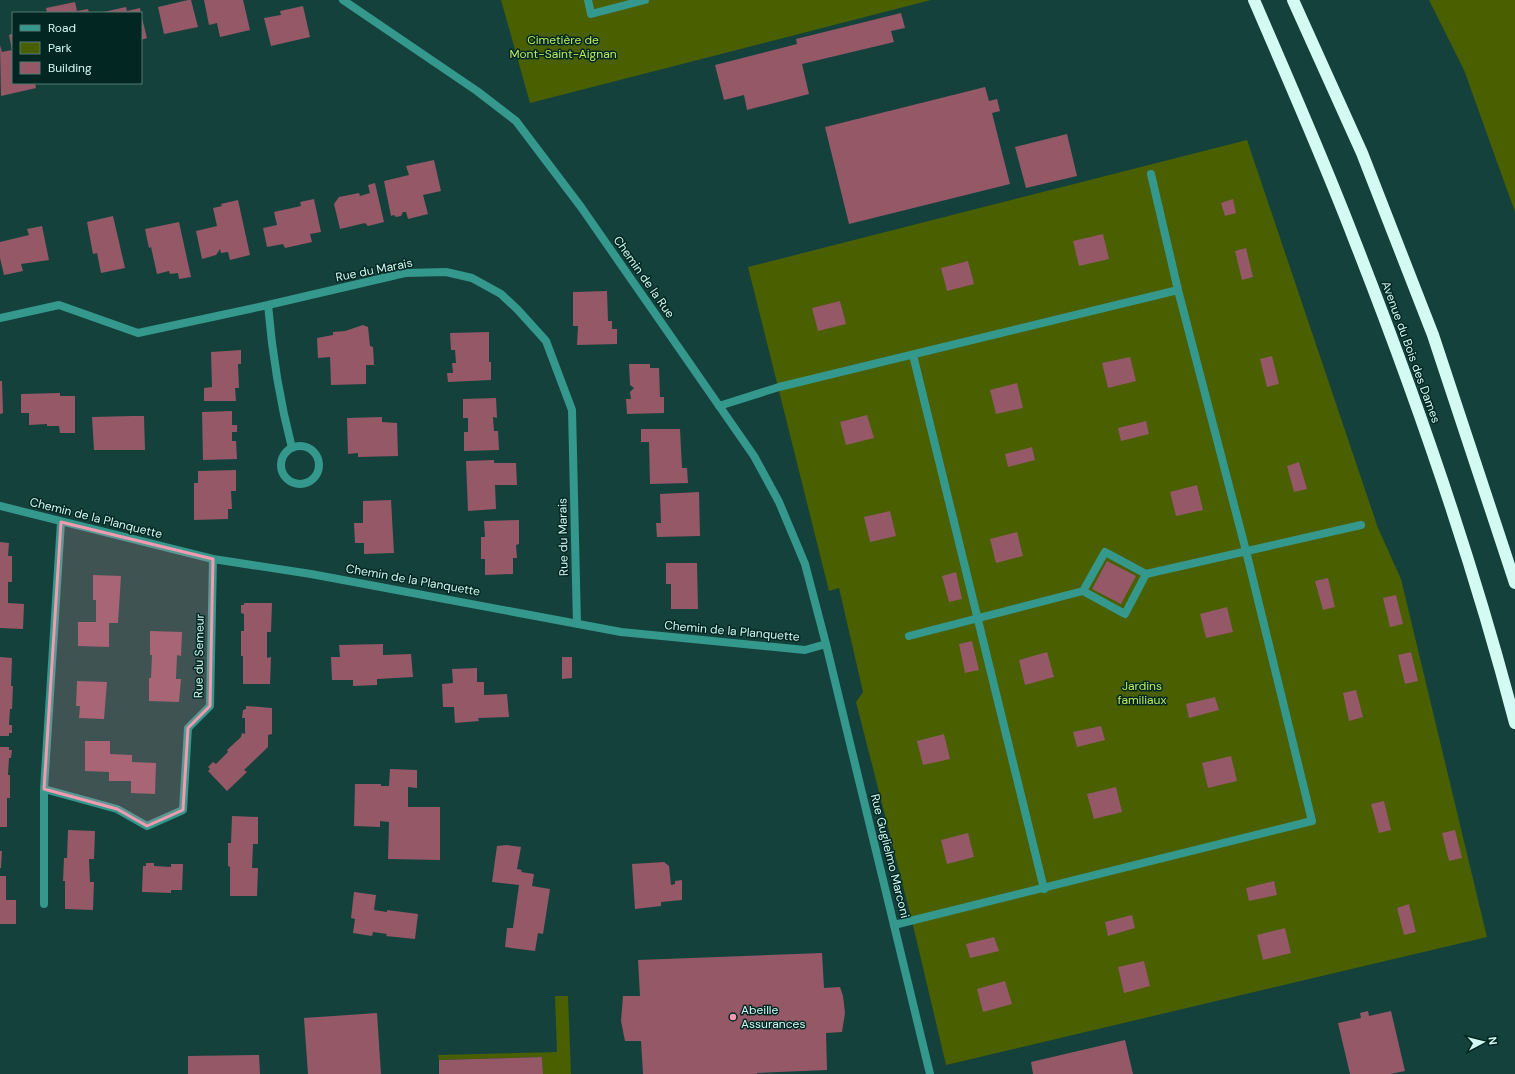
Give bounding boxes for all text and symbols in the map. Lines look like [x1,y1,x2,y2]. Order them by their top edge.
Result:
legend [12,12,142,84]
text: Road [48,20,76,36]
park label: Cimetière de Mont-Saint-Aignan [509,32,617,62]
text: Park [48,40,72,56]
text: Building [48,60,92,76]
street label: Chemin de la Rue [610,233,678,321]
street label: Rue du Marais [334,255,414,285]
street label: Avenue du Bois des Dames [1378,279,1444,425]
street label: Chemin de la Planquette [28,494,164,542]
street label: Rue du Marais [554,498,572,576]
street label: Chemin de la Planquette [345,560,482,600]
street label: Rue du Semeur [190,613,208,698]
street label: Chemin de la Planquette [664,617,801,645]
park label: Jardins familiaux [1118,678,1166,708]
street label: Rue Guglielmo Marconi [867,792,913,920]
place label: Abeille Assurances [741,1002,805,1032]
marker: Abeille Assurances [728,1012,738,1022]
north arrow [1463,1022,1503,1062]
text: N [1485,1036,1500,1046]

